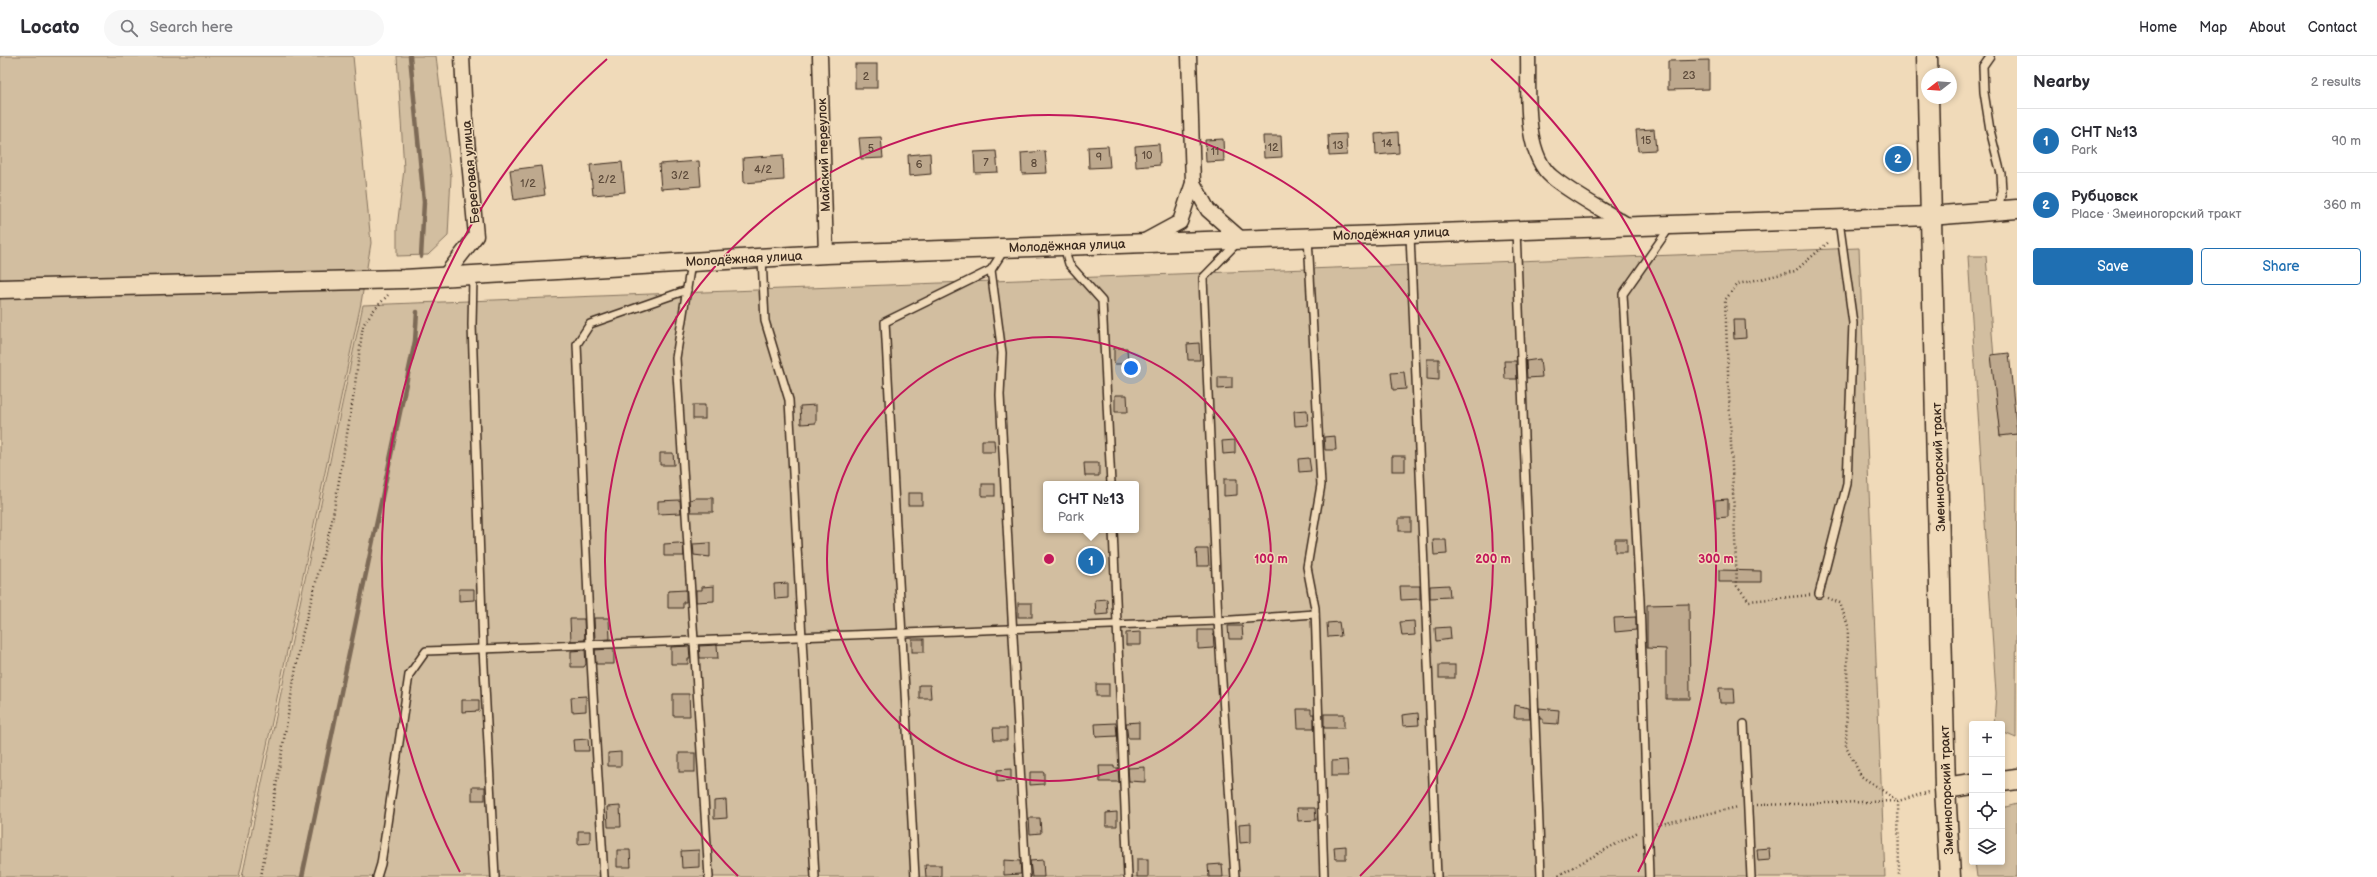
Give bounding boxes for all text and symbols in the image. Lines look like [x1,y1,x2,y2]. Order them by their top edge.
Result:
search box [104,10,384,46]
text: Locato [20,16,80,39]
icon: search [118,17,140,39]
text: Search here [150,18,233,37]
text: Home [2139,19,2177,36]
text: Map [2199,19,2227,36]
text: About [2249,19,2286,36]
text: Contact [2308,19,2357,36]
north arrow [1921,68,1957,104]
house number: 23 [1682,69,1696,82]
house number: 2 [863,70,870,83]
text: Nearby [2033,72,2090,92]
text: 2 results [2311,74,2361,90]
street label: Майский переулок [814,98,834,212]
street label: Береговая улица [458,119,483,224]
text: СНТ №13 [2071,123,2138,142]
text: 1 [2043,133,2049,149]
text: 90 m [2332,133,2361,149]
house number: 15 [1641,134,1651,147]
house number: 14 [1382,137,1393,150]
house number: 13 [1332,139,1344,152]
house number: 12 [1268,141,1279,154]
house number: 5 [868,142,874,155]
text: Park [2071,142,2097,158]
pin: 2 [1885,144,1911,174]
house number: 11 [1211,145,1219,158]
house number: 10 [1142,149,1153,162]
house number: 9 [1096,151,1102,164]
house number: 7 [983,156,989,169]
house number: 8 [1031,157,1037,170]
house number: 6 [916,158,923,171]
house number: 4/2 [754,163,773,176]
house number: 3/2 [671,169,690,182]
house number: 2/2 [598,173,616,186]
house number: 1/2 [520,177,536,190]
text: Рубцовск [2071,187,2138,206]
text: 2 [2042,197,2050,213]
text: 360 m [2323,197,2361,213]
text: Place · Змеиногорский тракт [2071,206,2242,222]
street label: Молодёжная улица [1332,224,1450,244]
street label: Молодёжная улица [1008,236,1126,256]
street label: Молодёжная улица [685,248,803,270]
button: Save [2033,248,2193,285]
button: Share [2201,248,2361,285]
your location [1121,358,1141,378]
street label: Змеиногорский тракт [1929,402,1949,532]
popup [1043,481,1139,533]
text: СНТ №13 [1058,490,1124,509]
text: Park [1058,509,1084,525]
pin: 1 [1078,546,1104,576]
centre of rings [1042,552,1056,566]
text: 100 m [1254,552,1288,567]
text: 200 m [1475,552,1511,567]
text: 300 m [1698,552,1734,567]
map controls [1969,721,2005,865]
button: + [1969,721,2005,757]
street label: Змеиногорский тракт [1937,725,1957,855]
button: − [1969,757,2005,793]
button: locate [1969,793,2005,829]
button: layers [1969,829,2005,865]

